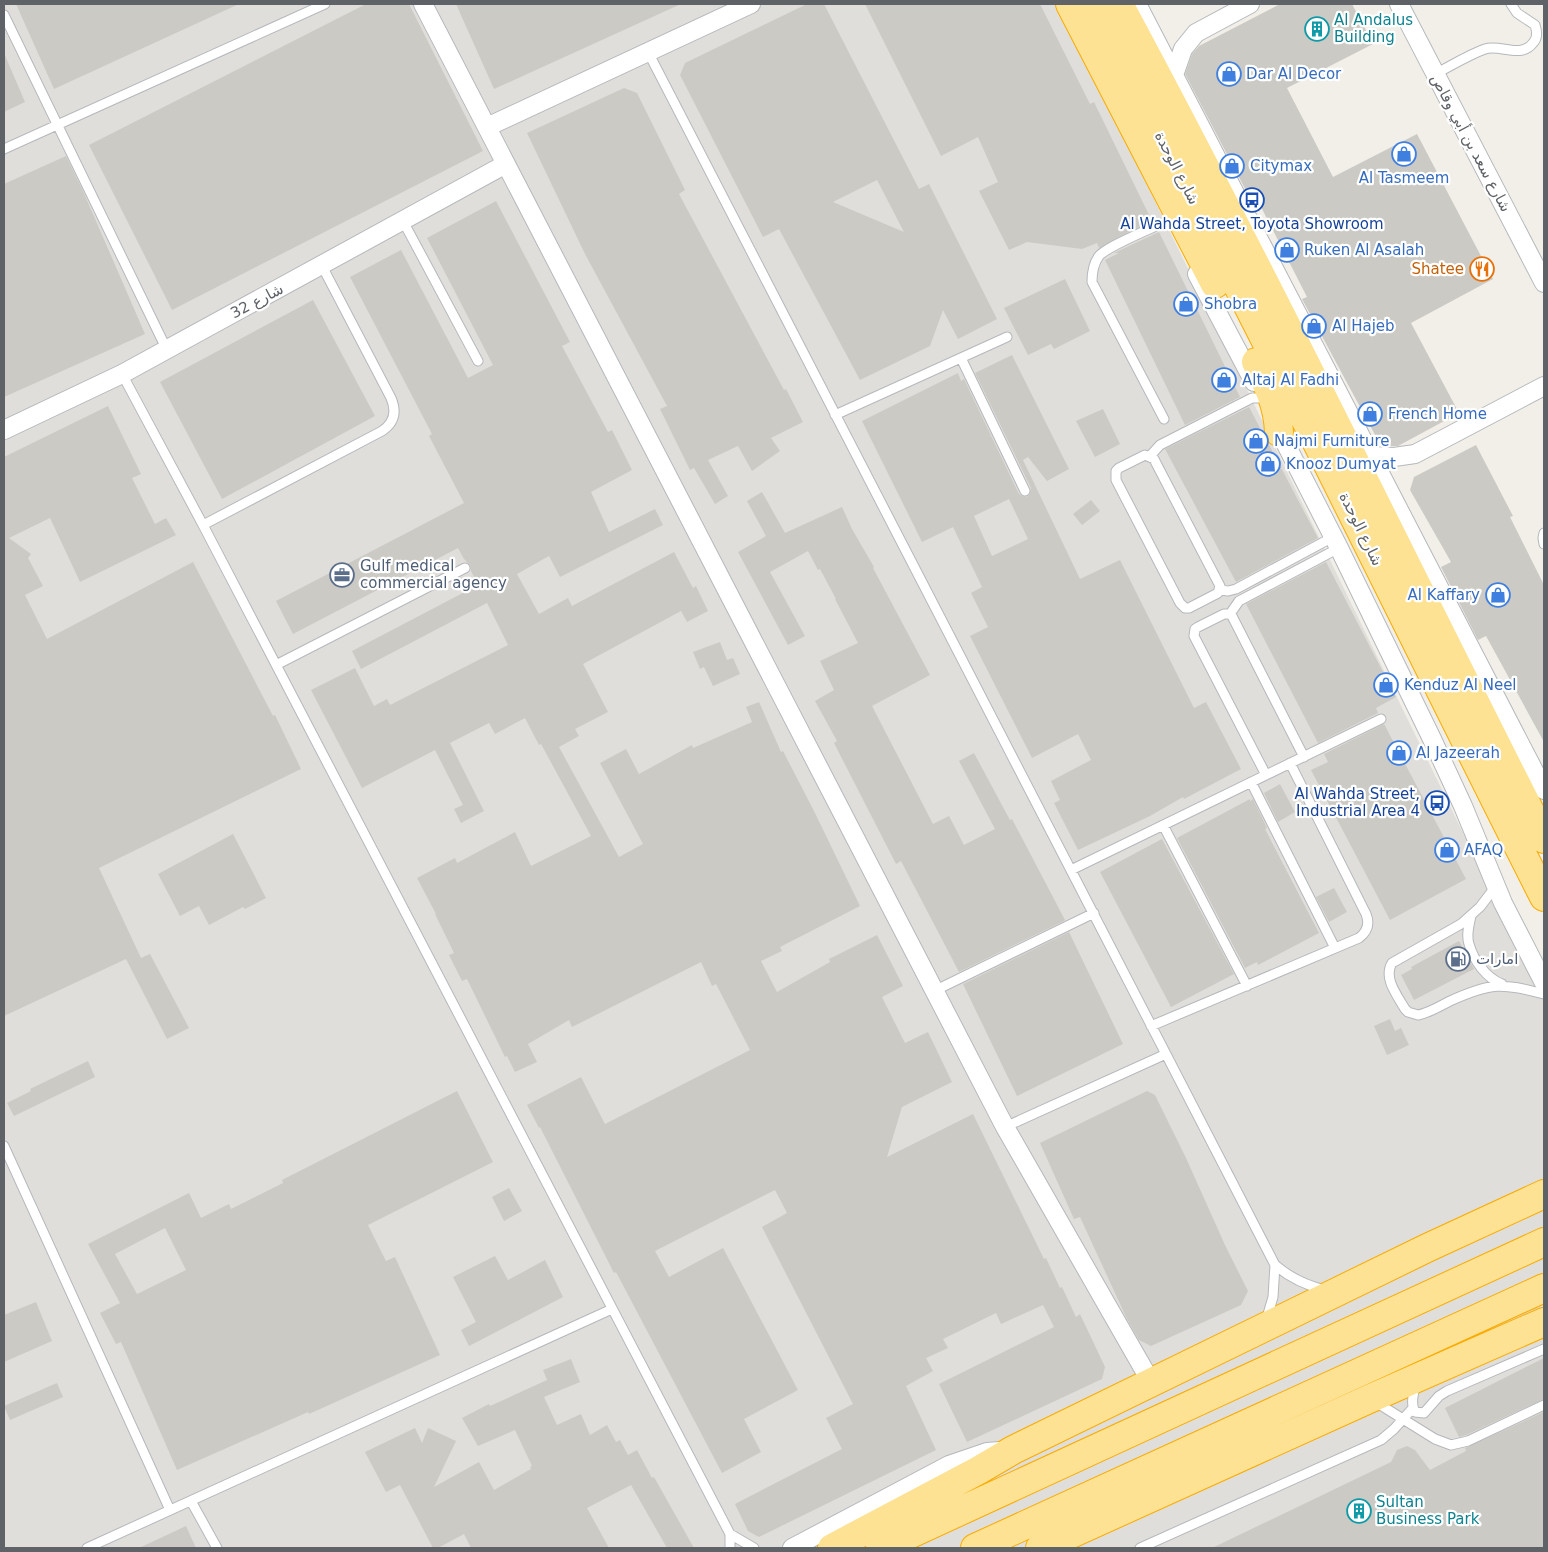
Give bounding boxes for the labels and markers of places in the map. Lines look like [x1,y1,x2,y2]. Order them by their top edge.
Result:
place label: Al Andalus Building [1334,11,1413,46]
building icon: Al Andalus Building [1304,16,1330,42]
shop icon: Dar Al Decor [1216,61,1242,87]
place label: Dar Al Decor [1246,65,1342,83]
shop icon: Al Tasmeem [1391,141,1417,167]
shop icon: Citymax [1219,153,1245,179]
place label: Citymax [1250,157,1312,175]
place label: Al Tasmeem [1359,169,1449,187]
bus stop icon: Al Wahda Street, Toyota Showroom [1239,187,1265,213]
place label: Al Wahda Street, Toyota Showroom [1120,215,1384,233]
shop icon: Ruken Al Asalah [1274,237,1300,263]
place label: Ruken Al Asalah [1304,241,1424,259]
restaurant icon: Shatee [1469,256,1495,282]
place label: Shatee [1411,260,1464,278]
shop icon: Shobra [1173,291,1199,317]
place label: Shobra [1204,295,1257,313]
shop icon: Al Hajeb [1301,313,1327,339]
place label: Al Hajeb [1332,317,1395,335]
shop icon: Altaj Al Fadhi [1211,367,1237,393]
place label: Altaj Al Fadhi [1242,371,1339,389]
shop icon: French Home [1357,401,1383,427]
place label: French Home [1388,405,1487,423]
shop icon: Najmi Furniture [1243,428,1269,454]
place label: Najmi Furniture [1274,432,1389,450]
shop icon: Knooz Dumyat [1255,451,1281,477]
place label: Knooz Dumyat [1286,455,1396,473]
place label: Gulf medical commercial agency [360,557,507,592]
office icon: Gulf medical commercial agency [329,562,355,588]
shop icon: Al Kaffary [1485,582,1511,608]
place label: Al Kaffary [1407,586,1480,604]
shop icon: Kenduz Al Neel [1373,672,1399,698]
place label: Kenduz Al Neel [1404,676,1517,694]
shop icon: Al Jazeerah [1386,740,1412,766]
place label: Al Jazeerah [1416,744,1500,762]
place label: Al Wahda Street, Industrial Area 4 [1294,785,1420,820]
bus stop icon: Al Wahda Street, Industrial Area 4 [1424,790,1450,816]
shop icon: AFAQ [1434,837,1460,863]
place label: AFAQ [1464,841,1503,859]
fuel station icon: امارات [1445,946,1471,972]
place label: امارات [1476,950,1518,968]
place label: Sultan Business Park [1376,1493,1480,1528]
building icon: Sultan Business Park [1346,1498,1372,1524]

